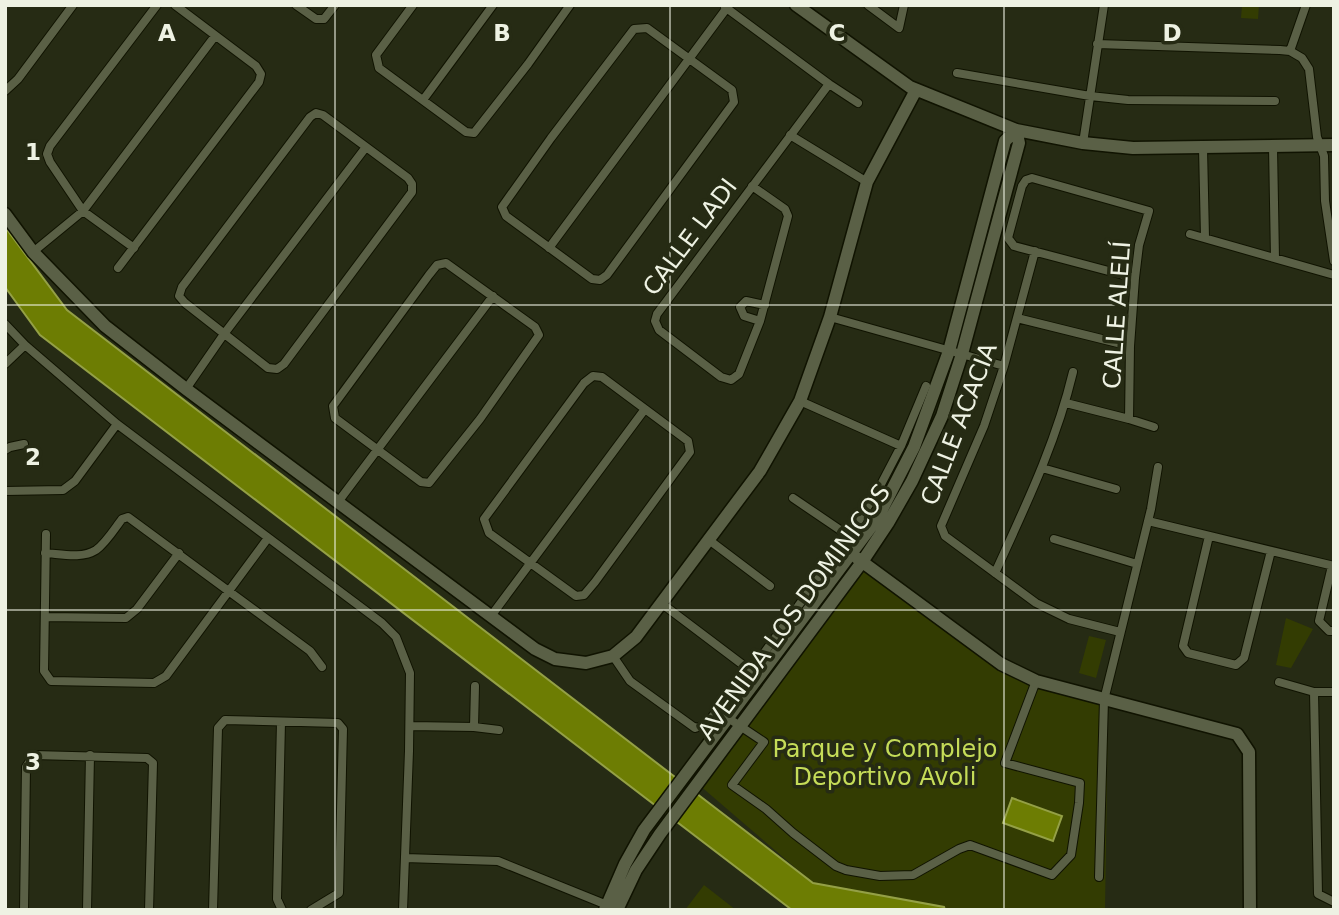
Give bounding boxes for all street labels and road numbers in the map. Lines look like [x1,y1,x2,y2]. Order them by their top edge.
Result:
street label: CALLE LADI [637,173,743,301]
street label: CALLE ALELÍ [1097,240,1136,390]
street label: CALLE ACACIA [915,338,1003,509]
street label: AVENIDA LOS DOMINICOS [692,479,896,745]

